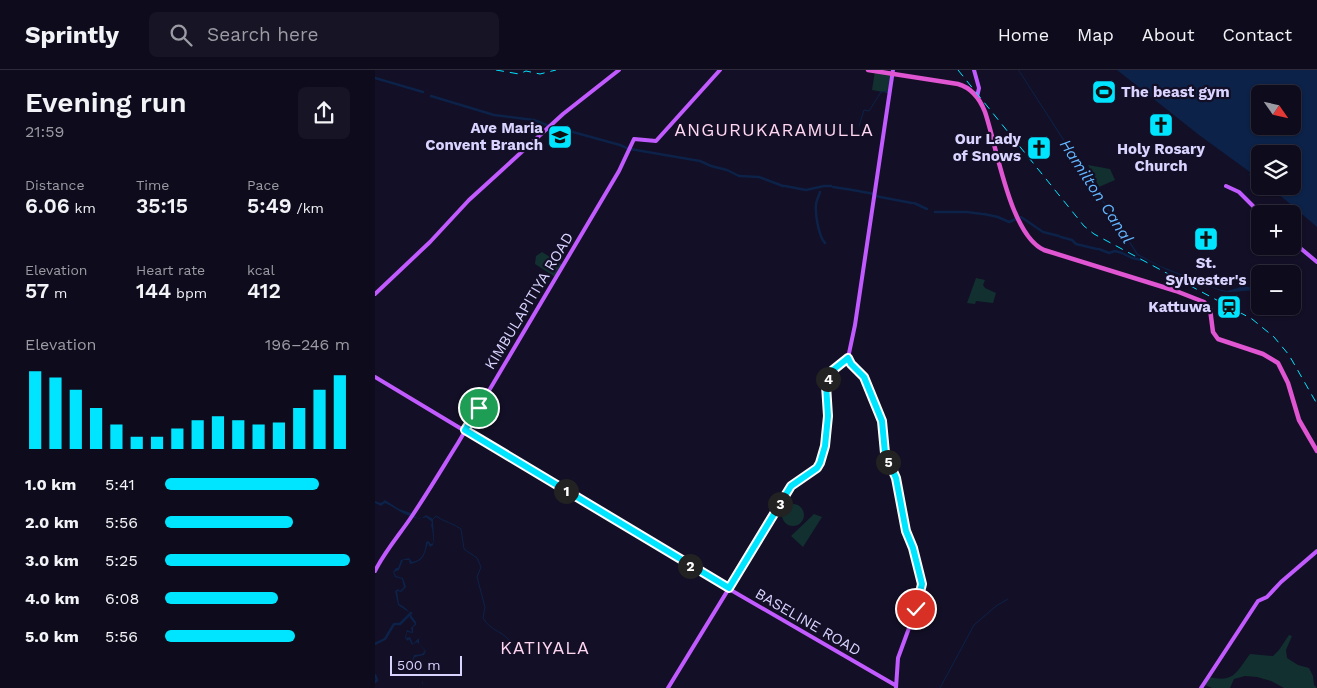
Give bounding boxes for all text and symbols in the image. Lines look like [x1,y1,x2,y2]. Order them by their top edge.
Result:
search box [149,12,499,57]
text: Sprintly [25,21,119,49]
icon: search [167,21,195,49]
text: Search here [207,23,318,46]
text: Home [998,24,1049,45]
text: Map [1077,24,1114,45]
text: About [1142,24,1194,45]
text: Contact [1222,24,1292,45]
sports icon: The beast gym [1091,79,1117,105]
place label: The beast gym [1121,83,1230,101]
north arrow [1251,85,1301,135]
map controls [1251,85,1301,315]
text: Evening run [25,86,186,119]
button: share [298,87,350,139]
church icon: Holy Rosary Church [1148,112,1174,138]
place label: Ave Maria Convent Branch [425,119,543,154]
district label: ANGURUKARAMULLA [674,119,874,140]
text: 21:59 [25,122,65,141]
school or university icon: Ave Maria Convent Branch [547,124,573,150]
place label: Our Lady of Snows [953,130,1022,165]
church icon: Our Lady of Snows [1026,135,1052,161]
water label: Hamilton Canal [1056,136,1137,247]
place label: Holy Rosary Church [1117,140,1206,175]
button: layers [1251,145,1301,195]
text: Distance [25,177,85,193]
text: Time [136,177,169,193]
text: Pace [247,177,279,193]
text: 6.06 [25,193,70,218]
text: 35:15 [136,193,188,218]
text: 5:49 [247,193,292,218]
text: km [70,200,96,216]
text: /km [292,200,324,216]
button: + [1251,205,1301,255]
church icon: St. Sylvester's [1193,226,1219,252]
street label: KIMBULAPITIYA ROAD [481,229,577,373]
place label: St. Sylvester's [1166,254,1246,289]
text: Elevation [25,262,88,278]
text: Heart rate [136,262,205,278]
text: kcal [247,262,275,278]
button: − [1251,265,1301,315]
text: 57 [25,278,49,303]
text: 144 [136,278,171,303]
text: 412 [247,278,281,303]
text: m [49,285,67,301]
text: bpm [171,285,207,301]
station icon: Kattuwa [1216,294,1242,320]
place label: Kattuwa [1148,298,1211,316]
text: Elevation [25,335,96,354]
text: 196–246 m [265,335,350,354]
pin: 4 [815,366,841,392]
text: 4 [824,371,833,387]
pin [458,387,500,429]
icon: arrive [465,394,493,422]
pin: 5 [875,450,901,474]
text: 5 [884,454,893,470]
text: 1.0 km [25,475,76,494]
text: 5:41 [105,475,135,494]
pin: 1 [553,478,579,504]
text: 1 [563,483,570,499]
pin: 3 [767,492,793,516]
text: 3 [776,496,785,512]
text: 2.0 km [25,513,79,532]
text: 5:56 [105,513,138,532]
text: 3.0 km [25,551,79,570]
text: 5:25 [105,551,138,570]
pin: 2 [677,554,703,578]
text: 2 [686,558,695,574]
street label: BASELINE ROAD [752,584,864,660]
pin [895,588,937,630]
text: 4.0 km [25,589,80,608]
text: 6:08 [105,589,139,608]
icon: check [902,595,930,623]
text: 5.0 km [25,627,79,646]
text: 5:56 [105,627,138,646]
district label: KATIYALA [500,637,590,658]
scale bar [390,653,463,676]
text: 500 m [397,657,441,673]

